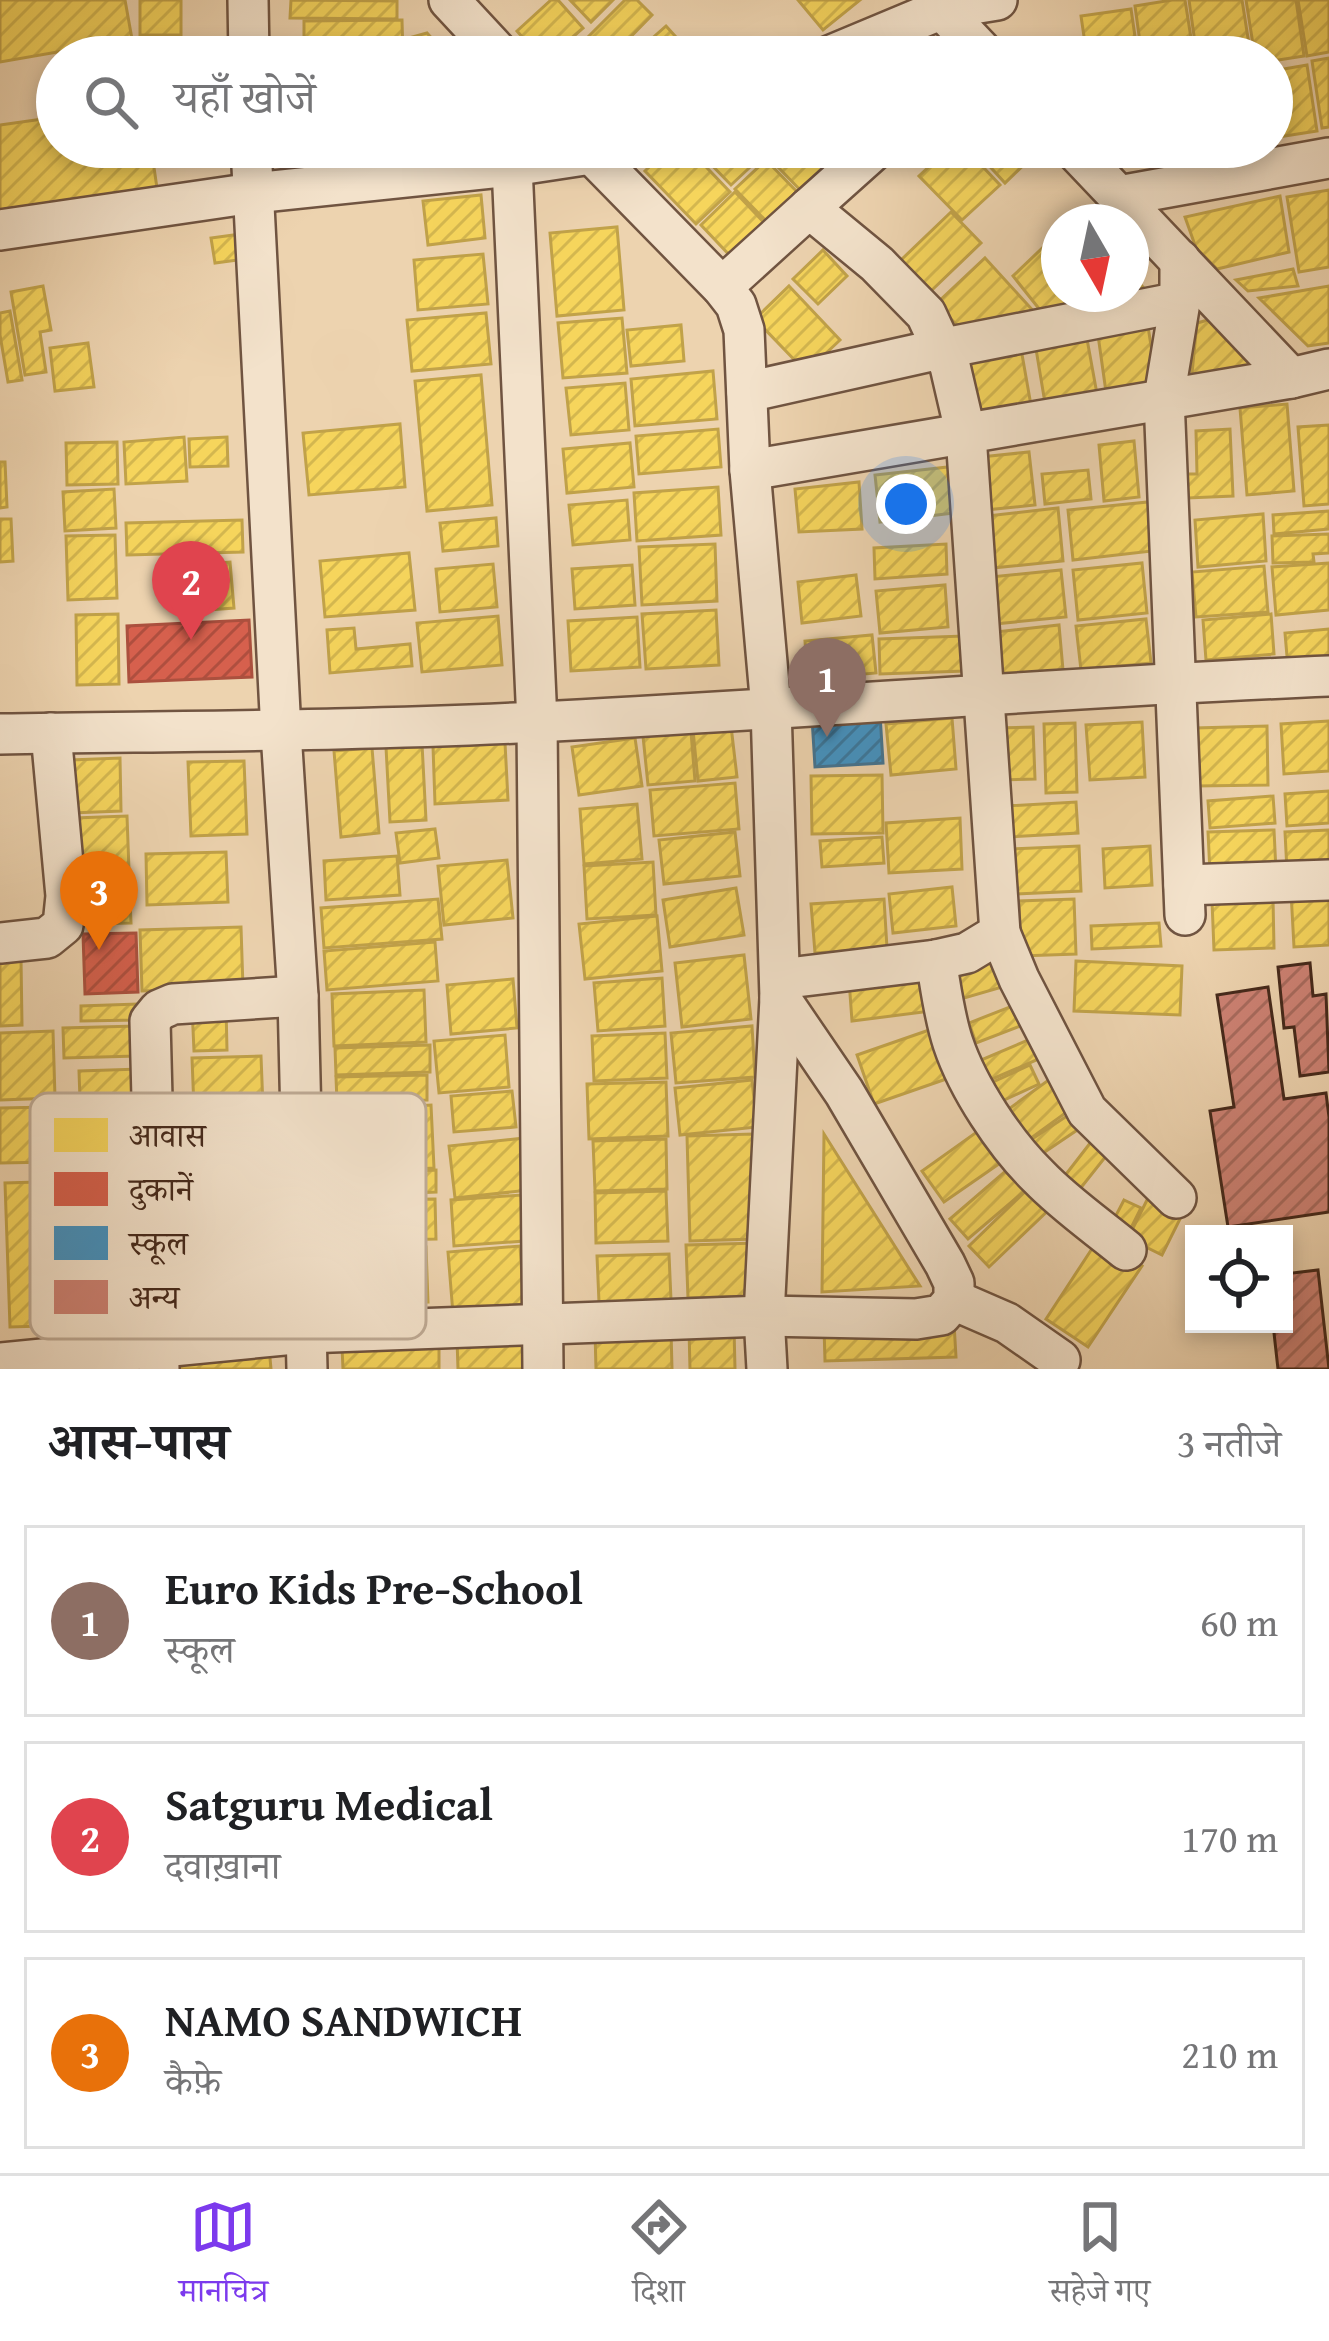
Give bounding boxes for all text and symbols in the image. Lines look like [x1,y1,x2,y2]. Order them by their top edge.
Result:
search box [36,36,1293,168]
text: यहाँ खोजें [174,64,316,129]
icon: search [78,69,144,135]
north arrow [1041,204,1149,312]
your location [876,474,936,534]
pin: 2 [152,541,230,640]
pin: 1 [788,638,866,737]
pin: 3 [60,851,138,950]
legend [30,1093,426,1339]
text: आवास [129,1111,207,1159]
text: दुकानें [127,1165,195,1213]
text: स्कूल [127,1219,189,1267]
map controls [1185,1225,1293,1333]
button: locate [1185,1225,1293,1333]
text: अन्य [129,1273,181,1321]
text: आस-पास [48,1403,229,1478]
text: 3 नतीजे [1177,1414,1281,1471]
text: Euro Kids Pre-School [165,1555,583,1620]
text: 1 [80,1593,100,1650]
text: 60 m [1200,1593,1278,1650]
text: स्कूल [165,1620,235,1677]
text: Satguru Medical [165,1771,493,1836]
text: 2 [80,1809,100,1866]
text: 170 m [1181,1809,1278,1866]
text: दवाख़ाना [165,1836,280,1893]
text: NAMO SANDWICH [165,1987,522,2052]
text: 3 [80,2025,100,2082]
text: 210 m [1181,2025,1278,2082]
text: कैफ़े [165,2052,221,2109]
tab: मानचित्र [179,2194,268,2323]
tab: दिशा [626,2194,692,2323]
tab: सहेजे गए [1049,2194,1150,2323]

